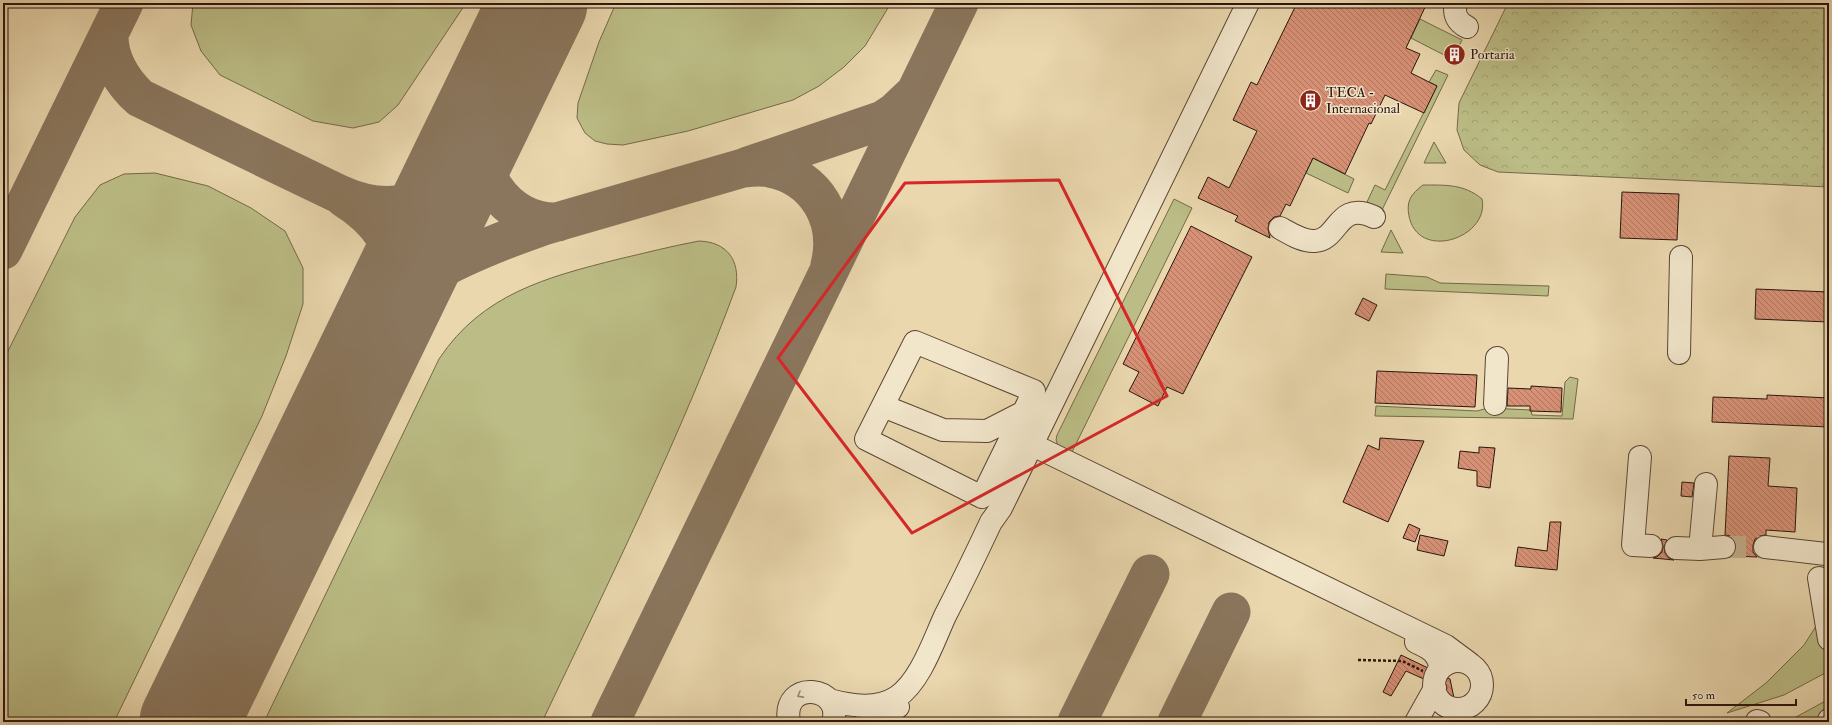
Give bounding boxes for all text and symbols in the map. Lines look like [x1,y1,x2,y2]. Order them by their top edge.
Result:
building icon: Portaria [1442,41,1468,67]
place label: Portaria [1470,46,1515,63]
place label: TECA - Internacional [1326,84,1400,117]
building icon: TECA - Internacional [1298,87,1324,113]
scale bar [1686,681,1796,707]
text: 50 m [1692,688,1716,703]
one-way arrow [797,690,804,698]

